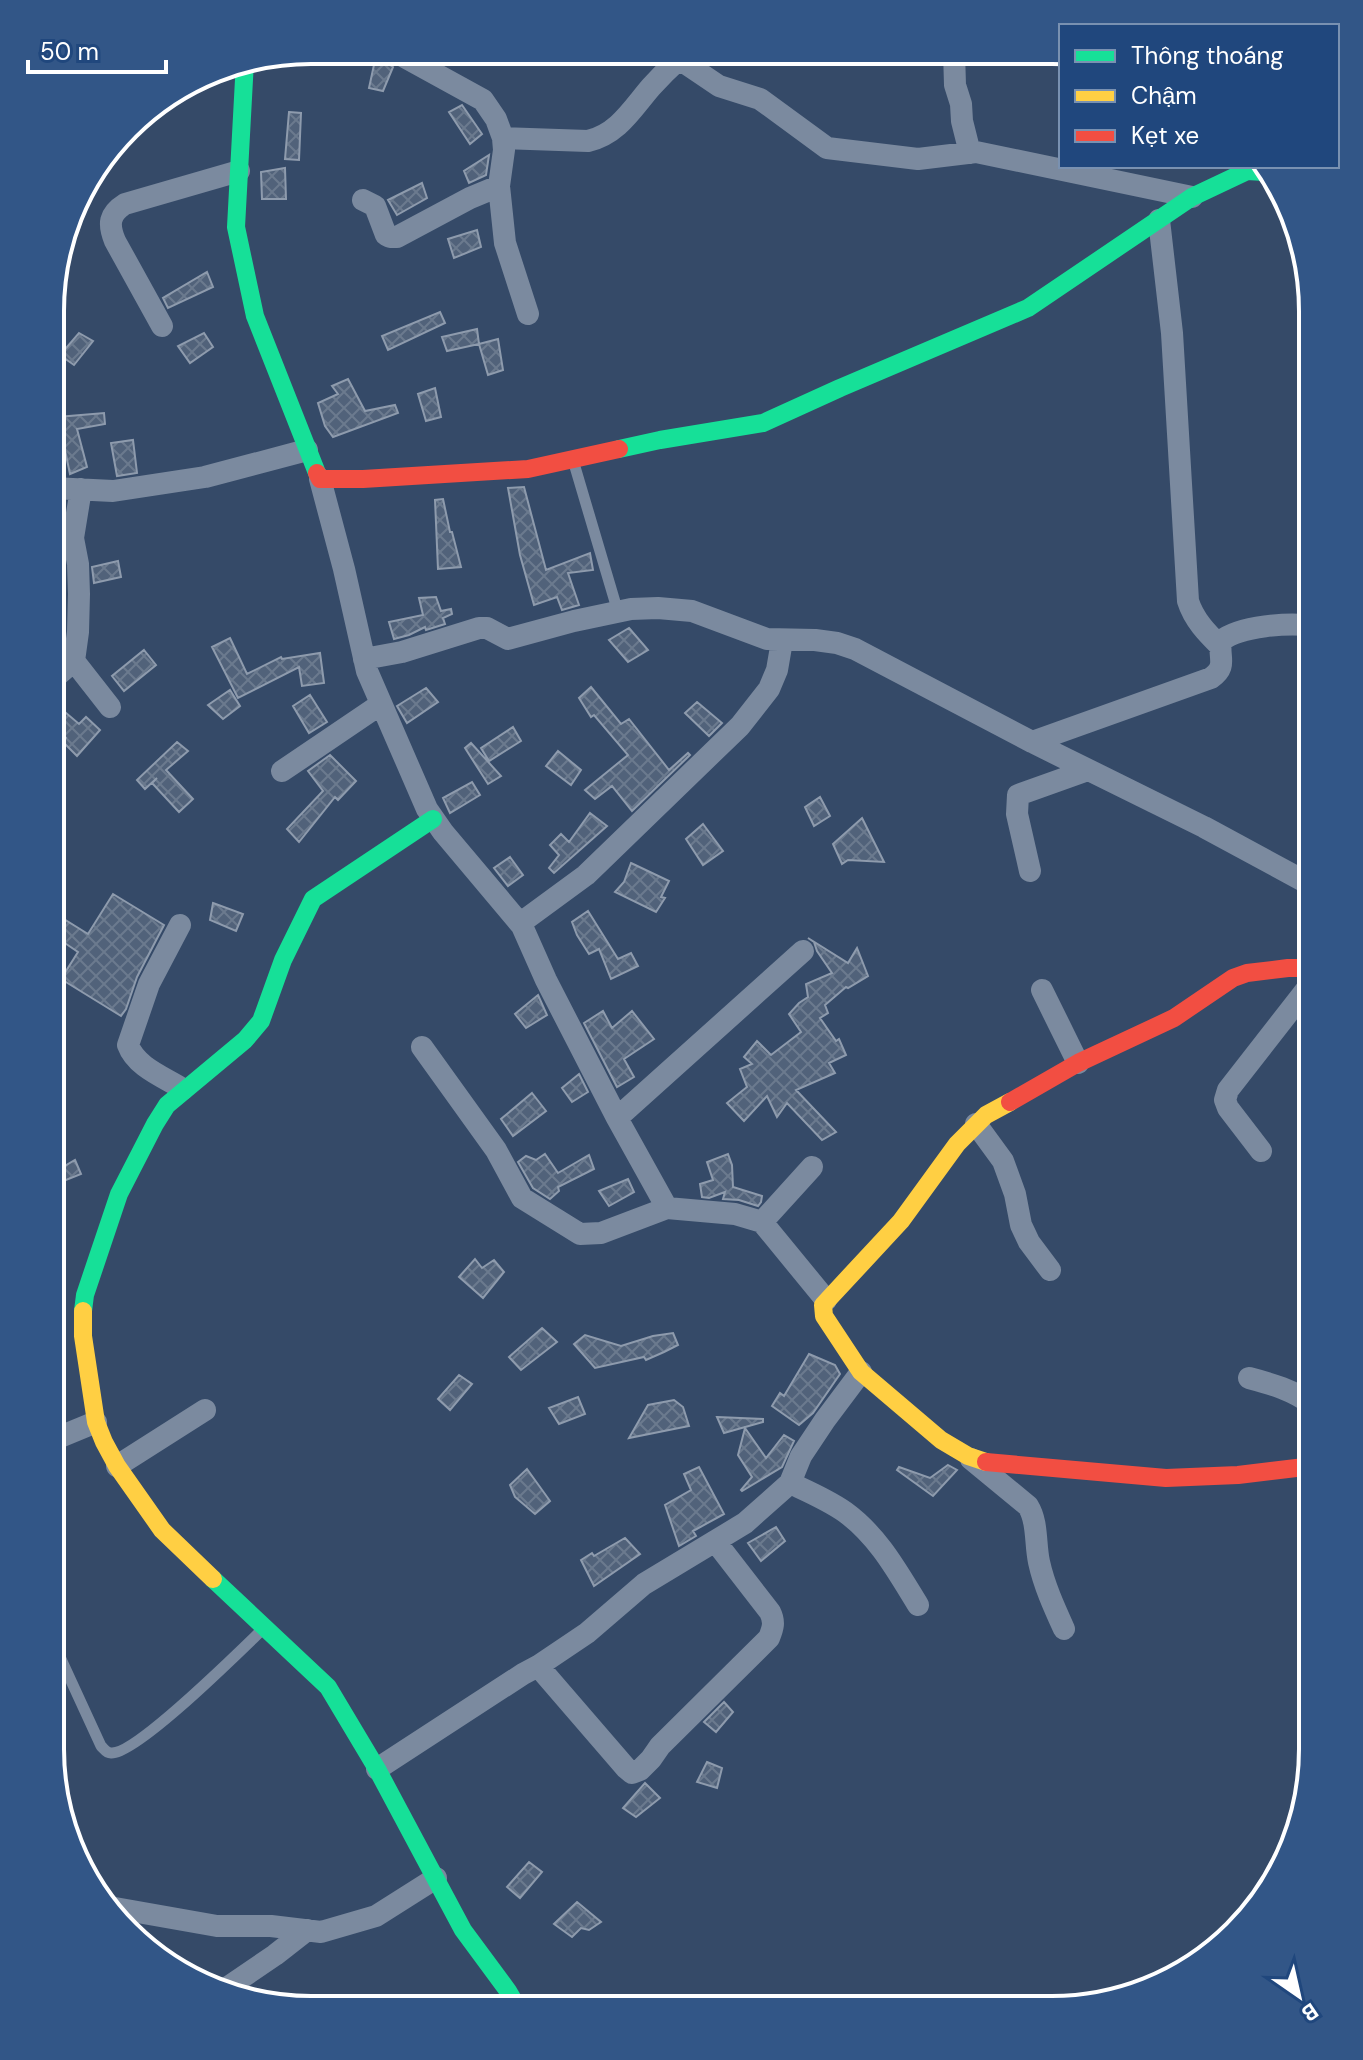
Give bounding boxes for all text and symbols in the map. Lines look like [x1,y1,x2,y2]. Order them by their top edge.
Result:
scale bar [28,24,166,74]
legend [1059,24,1339,168]
text: 50 m [40,36,99,67]
text: Thông thoáng [1131,40,1284,71]
text: Chậm [1131,80,1197,111]
text: Kẹt xe [1131,120,1199,151]
north arrow [1259,1956,1339,2036]
text: B [1296,1996,1324,2028]

